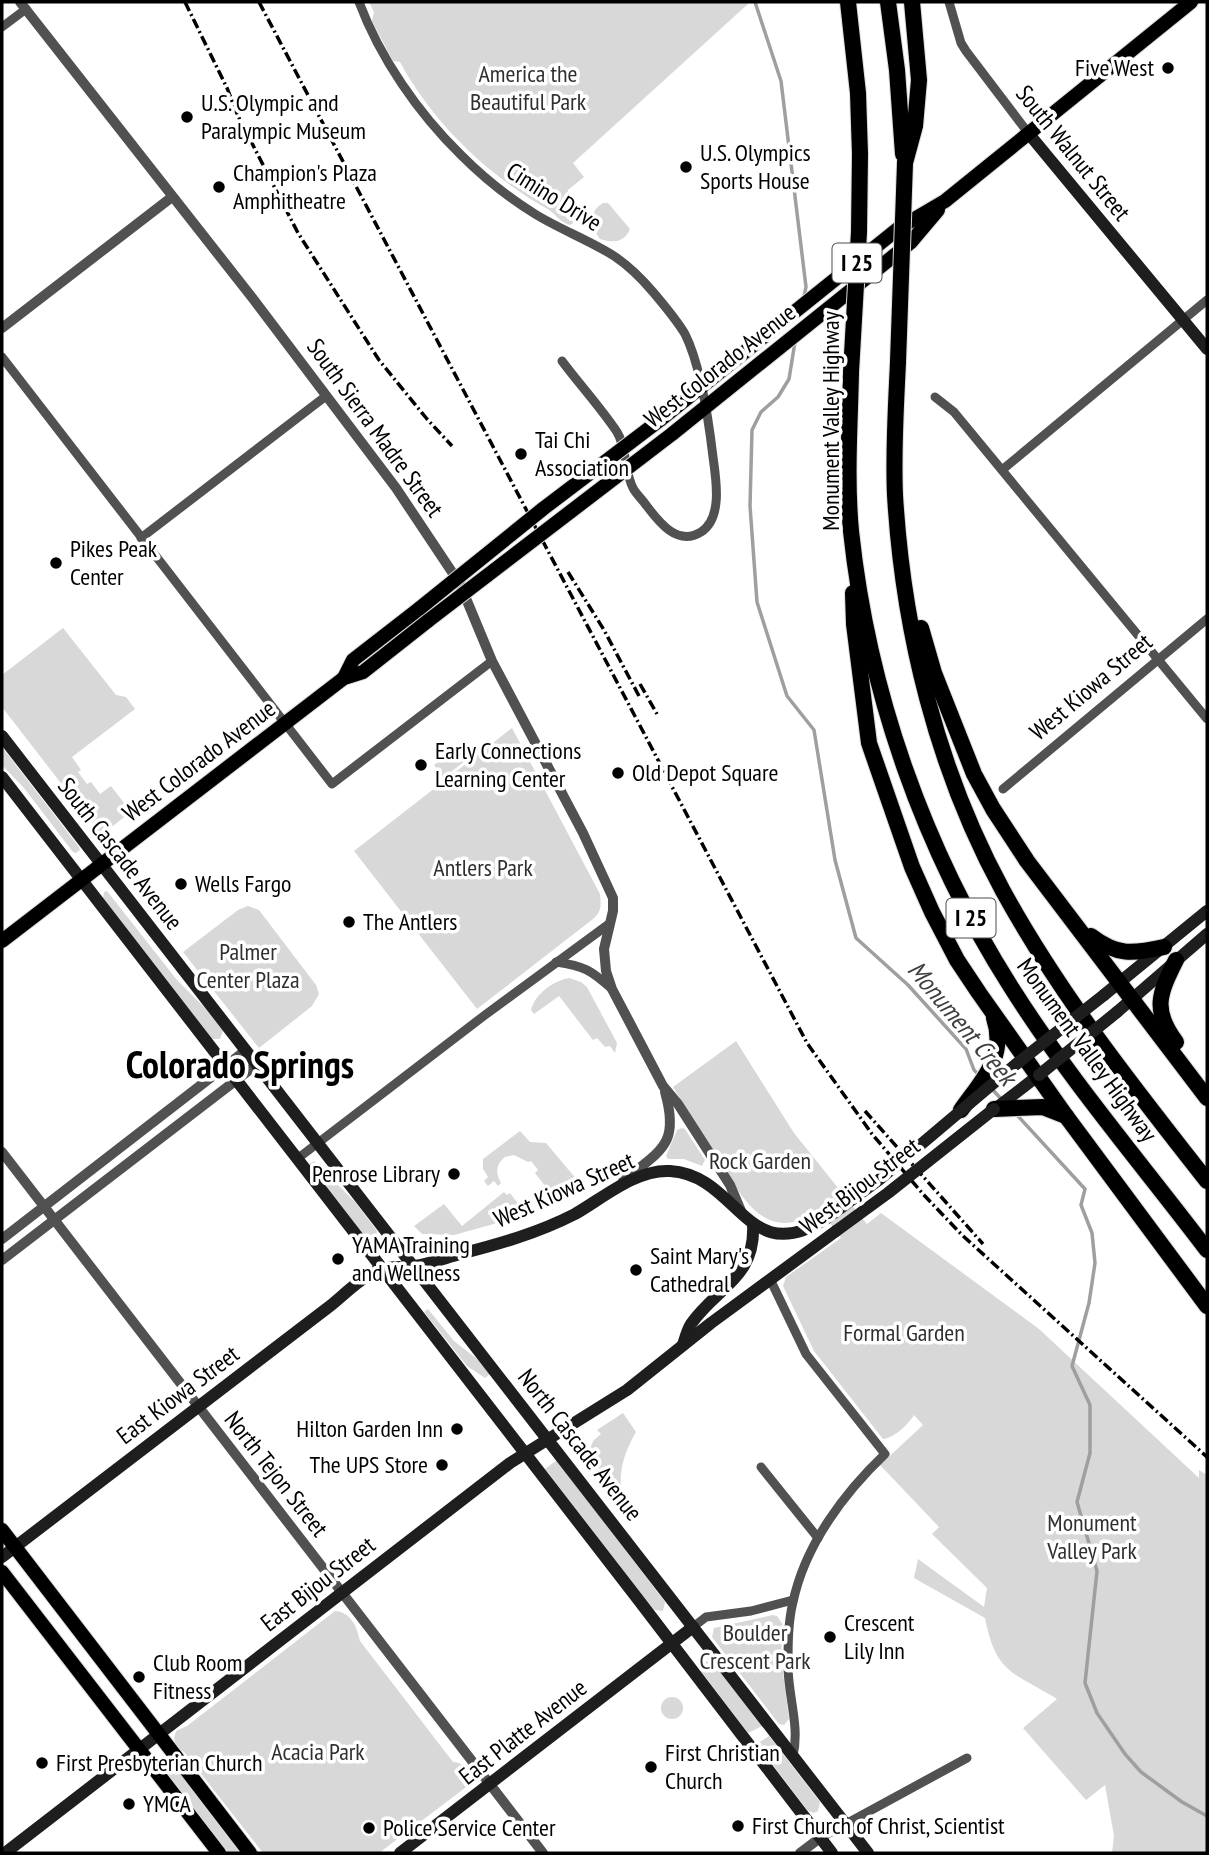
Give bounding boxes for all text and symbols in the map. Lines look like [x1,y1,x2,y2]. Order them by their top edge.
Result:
place label: Five West [1075,52,1154,83]
park label: America the Beautiful Park [470,58,587,117]
marker: Five West [1160,60,1176,76]
street label: South Walnut Street [1009,79,1138,227]
place label: U.S. Olympic and Paralympic Museum [201,87,366,146]
marker: U.S. Olympic and Paralympic Museum [179,109,195,125]
place label: U.S. Olympics Sports House [700,137,811,196]
street label: Cimino Drive [501,155,608,238]
place label: Champion's Plaza Amphitheatre [233,157,377,216]
marker: U.S. Olympics Sports House [678,159,694,175]
marker: Champion's Plaza Amphitheatre [211,179,227,195]
road number: I 25 [832,244,882,282]
street label: West Colorado Avenue [638,297,802,434]
street label: Monument Valley Highway [815,311,846,531]
street label: South Sierra Madre Street [300,332,451,523]
place label: Tai Chi Association [535,424,629,483]
marker: Tai Chi Association [513,446,529,462]
place label: Pikes Peak Center [70,533,158,592]
marker: Pikes Peak Center [48,555,64,571]
street label: West Kiowa Street [1023,626,1159,747]
street label: West Colorado Avenue [116,693,281,828]
place label: Early Connections Learning Center [435,735,581,794]
marker: Early Connections Learning Center [413,757,429,773]
place label: Old Depot Square [632,757,778,788]
marker: Old Depot Square [610,765,626,781]
street label: South Cascade Avenue [51,771,190,936]
park label: Antlers Park [433,852,533,883]
place label: Wells Fargo [195,868,291,899]
marker: Wells Fargo [173,876,189,892]
road number: I 25 [946,898,996,937]
place label: The Antlers [363,906,457,937]
marker: The Antlers [341,914,357,930]
park label: Palmer Center Plaza [196,936,300,995]
street label: Monument Valley Highway [1010,952,1164,1148]
water label: Monument Creek [901,954,1026,1094]
district label: Colorado Springs [126,1039,354,1088]
street label: West Bijou Street [794,1130,926,1241]
street label: West Kiowa Street [489,1145,639,1234]
park label: Rock Garden [709,1145,811,1176]
place label: Penrose Library [312,1158,440,1189]
marker: Penrose Library [446,1166,462,1182]
place label: YAMA Training and Wellness [352,1229,470,1288]
place label: Saint Mary's Cathedral [650,1240,749,1299]
marker: YAMA Training and Wellness [330,1251,346,1267]
marker: Saint Mary's Cathedral [628,1262,644,1278]
park label: Formal Garden [843,1317,965,1348]
street label: East Kiowa Street [110,1338,245,1451]
street label: North Cascade Avenue [511,1362,649,1527]
street label: North Tejon Street [218,1405,335,1543]
place label: Hilton Garden Inn [296,1413,443,1444]
marker: Hilton Garden Inn [449,1421,465,1437]
place label: The UPS Store [309,1449,428,1480]
marker: The UPS Store [434,1457,450,1473]
park label: Monument Valley Park [1046,1507,1137,1566]
street label: East Bijou Street [254,1529,381,1638]
place label: Crescent Lily Inn [844,1607,915,1666]
park label: Boulder Crescent Park [699,1617,811,1676]
marker: Crescent Lily Inn [822,1629,838,1645]
place label: Club Room Fitness [153,1647,242,1706]
marker: Club Room Fitness [131,1669,147,1685]
street label: East Platte Avenue [453,1672,593,1791]
park label: Acacia Park [271,1736,365,1767]
place label: First Christian Church [665,1737,780,1796]
place label: First Presbyterian Church [56,1747,262,1778]
marker: First Presbyterian Church [34,1755,50,1771]
marker: First Christian Church [643,1759,659,1775]
place label: YMCA [143,1788,192,1819]
marker: YMCA [121,1796,137,1812]
place label: First Church of Christ, Scientist [752,1810,1005,1841]
place label: Police Service Center [383,1812,556,1843]
marker: First Church of Christ, Scientist [730,1818,746,1834]
marker: Police Service Center [361,1820,377,1836]

